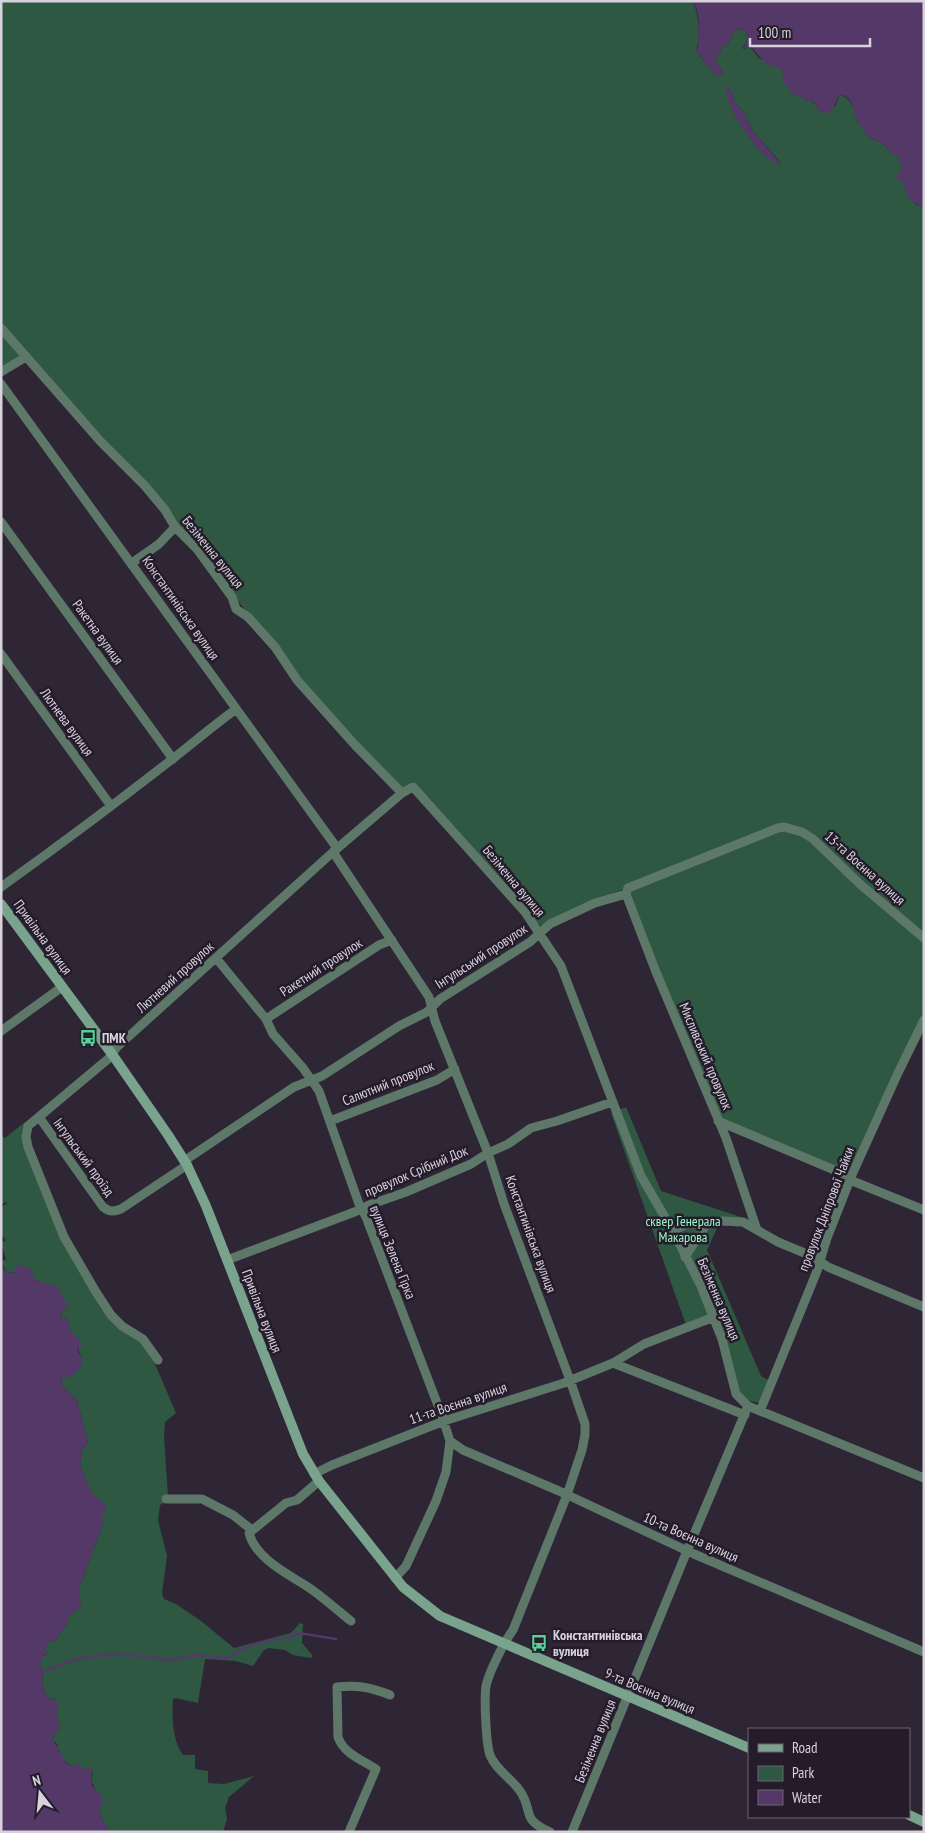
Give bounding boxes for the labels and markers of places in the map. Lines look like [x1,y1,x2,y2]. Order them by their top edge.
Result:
bus stop icon: ПМК [78,1028,98,1048]
place label: ПМК [102,1029,127,1047]
place label: Константинівська вулиця [553,1626,643,1660]
bus stop icon: Константинівська вулиця [529,1633,549,1653]

